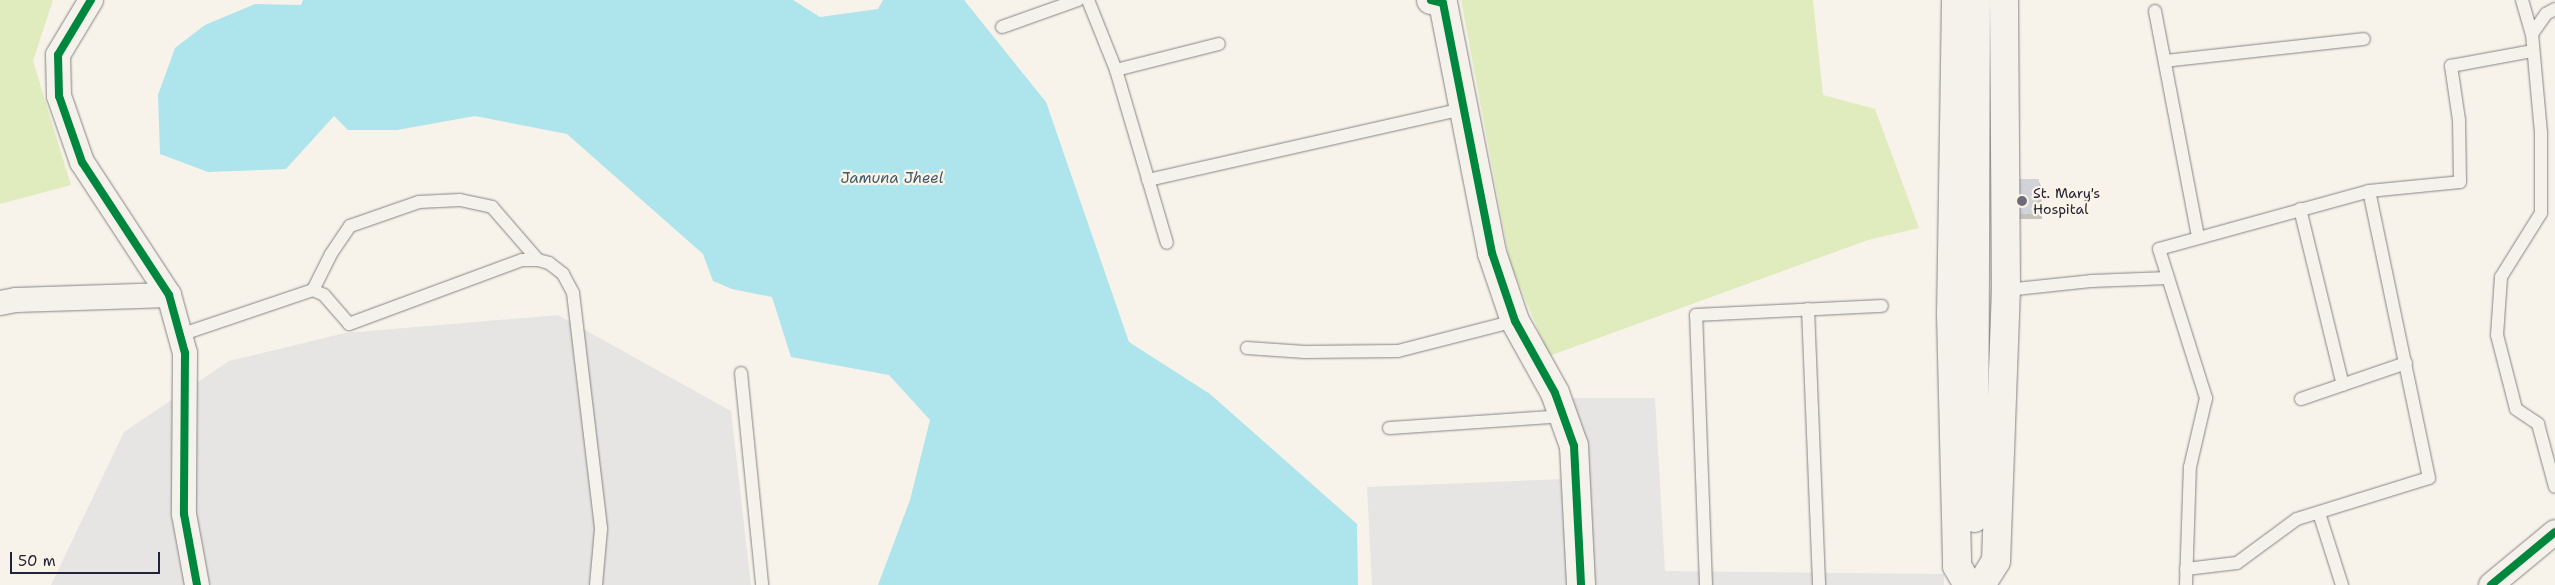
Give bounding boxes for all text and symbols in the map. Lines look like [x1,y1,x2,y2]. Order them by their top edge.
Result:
water label: Jamuna Jheel [841,170,943,188]
place label: St. Mary's Hospital [2033,185,2100,218]
marker: St. Mary's Hospital [2015,194,2029,208]
scale bar [12,542,162,574]
text: 50 m [18,551,56,571]

